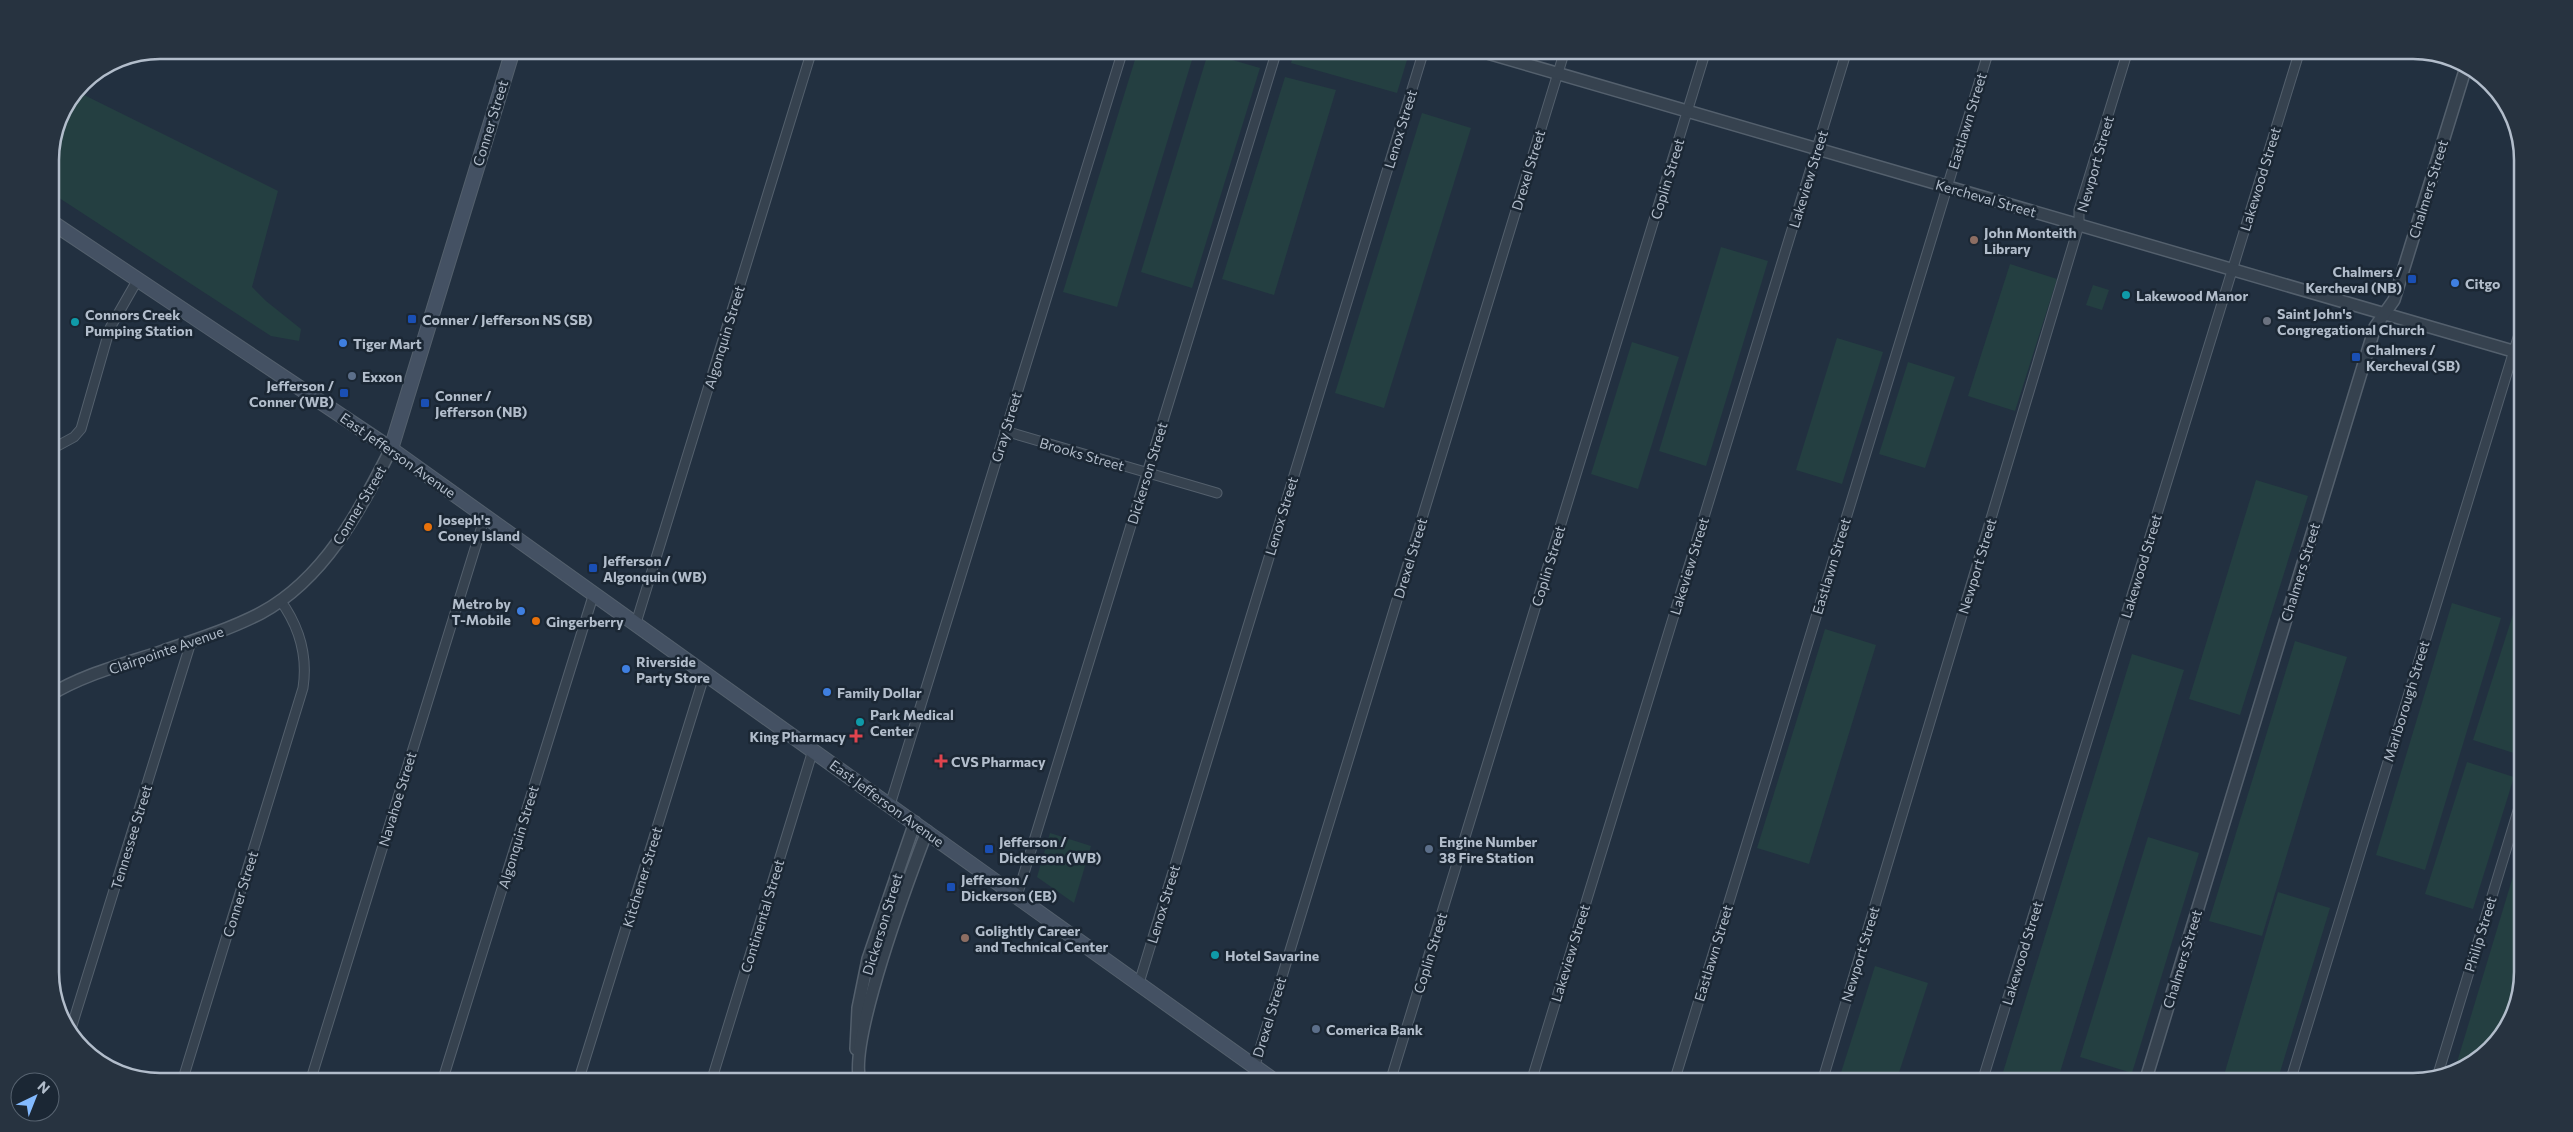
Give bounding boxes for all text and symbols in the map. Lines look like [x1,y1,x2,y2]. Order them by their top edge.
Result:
street label: Eastlawn Street [1944,71,1990,171]
street label: Conner Street [469,78,511,168]
street label: Lenox Street [1380,87,1420,170]
street label: Newport Street [2073,114,2117,214]
street label: Lakewood Street [2236,125,2284,233]
street label: Drexel Street [1508,127,1548,212]
street label: Lakeview Street [1785,128,1831,230]
street label: Coplin Street [1647,136,1687,221]
street label: Chalmers Street [2405,137,2451,240]
street label: Kercheval Street [1934,176,2039,221]
place label: John Monteith Library [1984,224,2077,257]
marker: John Monteith Library [1968,234,1980,246]
place label: Chalmers / Kercheval (NB) [2306,263,2403,296]
marker: Chalmers / Kercheval (NB) [2406,273,2418,285]
place label: Citgo [2465,275,2500,292]
marker: Citgo [2449,277,2461,289]
street label: Algonquin Street [700,283,748,391]
place label: Lakewood Manor [2136,287,2248,304]
marker: Lakewood Manor [2120,289,2132,301]
place label: Saint John's Congregational Church [2277,305,2425,338]
place label: Connors Creek Pumping Station [85,306,193,339]
place label: Conner / Jefferson NS (SB) [422,311,593,328]
marker: Conner / Jefferson NS (SB) [406,313,418,325]
marker: Saint John's Congregational Church [2261,315,2273,327]
marker: Connors Creek Pumping Station [69,316,81,328]
place label: Tiger Mart [353,335,422,352]
marker: Tiger Mart [337,337,349,349]
place label: Chalmers / Kercheval (SB) [2366,341,2461,374]
marker: Chalmers / Kercheval (SB) [2350,351,2362,363]
place label: Exxon [362,368,402,385]
marker: Exxon [346,370,358,382]
place label: Jefferson / Conner (WB) [249,377,335,410]
marker: Jefferson / Conner (WB) [338,387,350,399]
place label: Conner / Jefferson (NB) [435,387,527,420]
street label: Gray Street [987,390,1025,464]
marker: Conner / Jefferson (NB) [419,397,431,409]
street label: East Jefferson Avenue [337,409,459,501]
street label: Dickerson Street [1123,420,1171,526]
street label: Brooks Street [1038,434,1127,474]
street label: Conner Street [329,462,389,548]
street label: Lenox Street [1261,474,1301,557]
place label: Joseph's Coney Island [438,511,520,544]
street label: Lakewood Street [2117,512,2165,620]
street label: Drexel Street [1390,515,1430,600]
street label: Lakeview Street [1666,515,1712,617]
street label: Eastlawn Street [1808,516,1854,616]
street label: Newport Street [1954,516,2000,616]
street label: Chalmers Street [2277,520,2323,623]
marker: Joseph's Coney Island [422,521,434,533]
street label: Coplin Street [1528,523,1568,608]
place label: Jefferson / Algonquin (WB) [603,552,707,585]
marker: Jefferson / Algonquin (WB) [587,562,599,574]
place label: Metro by T-Mobile [451,595,511,628]
marker: Metro by T-Mobile [515,605,527,617]
place label: Gingerberry [546,613,624,630]
marker: Gingerberry [530,615,542,627]
street label: Clairpointe Avenue [106,622,226,678]
street label: Marlborough Street [2379,638,2433,764]
place label: Riverside Party Store [636,653,710,686]
marker: Riverside Party Store [620,663,632,675]
place label: Family Dollar [837,684,922,701]
marker: Family Dollar [821,686,833,698]
place label: Park Medical Center [870,706,954,739]
marker: Park Medical Center [854,716,866,728]
place label: King Pharmacy [749,728,846,745]
marker: King Pharmacy [850,730,862,742]
street label: Navahoe Street [375,749,420,848]
place label: CVS Pharmacy [951,753,1046,770]
marker: CVS Pharmacy [935,755,947,767]
street label: East Jefferson Avenue [827,756,947,850]
street label: Tennessee Street [107,782,155,891]
street label: Algonquin Street [494,783,542,891]
street label: Kitchener Street [619,824,665,929]
place label: Jefferson / Dickerson (WB) [999,833,1102,866]
place label: Engine Number 38 Fire Station [1439,833,1538,866]
marker: Jefferson / Dickerson (WB) [983,843,995,855]
marker: Engine Number 38 Fire Station [1423,843,1435,855]
street label: Conner Street [219,849,261,939]
street label: Continental Street [737,857,787,975]
street label: Lenox Street [1143,862,1183,945]
street label: Dickerson Street [858,871,906,977]
place label: Jefferson / Dickerson (EB) [961,871,1057,904]
marker: Jefferson / Dickerson (EB) [945,881,957,893]
street label: Philip Street [2460,894,2500,974]
street label: Lakewood Street [1998,899,2046,1007]
street label: Lakeview Street [1547,902,1593,1004]
street label: Eastlawn Street [1690,903,1736,1003]
street label: Newport Street [1837,904,1883,1004]
street label: Chalmers Street [2159,907,2205,1010]
street label: Coplin Street [1410,910,1450,995]
place label: Golightly Career and Technical Center [975,922,1109,955]
marker: Golightly Career and Technical Center [959,932,971,944]
place label: Hotel Savarine [1225,947,1319,964]
marker: Hotel Savarine [1209,949,1221,961]
street label: Drexel Street [1249,974,1289,1059]
place label: Comerica Bank [1326,1021,1423,1038]
marker: Comerica Bank [1310,1023,1322,1035]
north arrow [10,1072,60,1122]
text: N [35,1077,54,1097]

